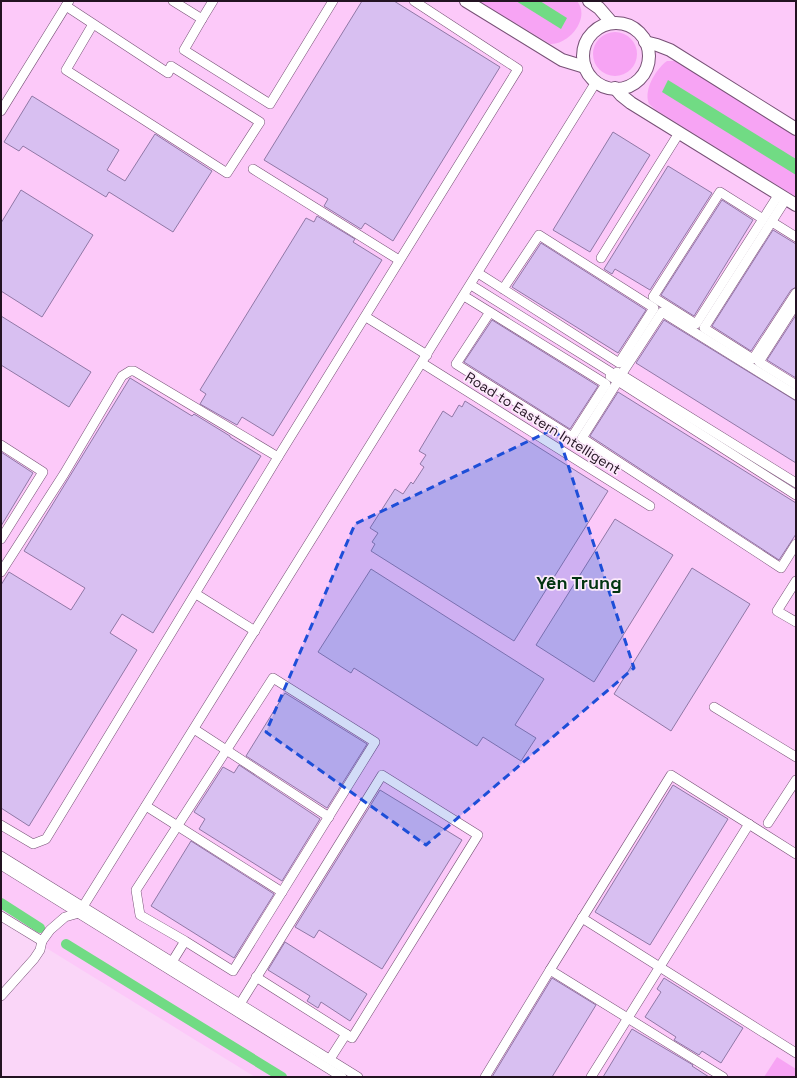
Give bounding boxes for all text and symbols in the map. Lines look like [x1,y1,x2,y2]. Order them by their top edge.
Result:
street label: Road to Eastern Intelligent [462,368,624,478]
district label: Yên Trung [536,571,622,594]

